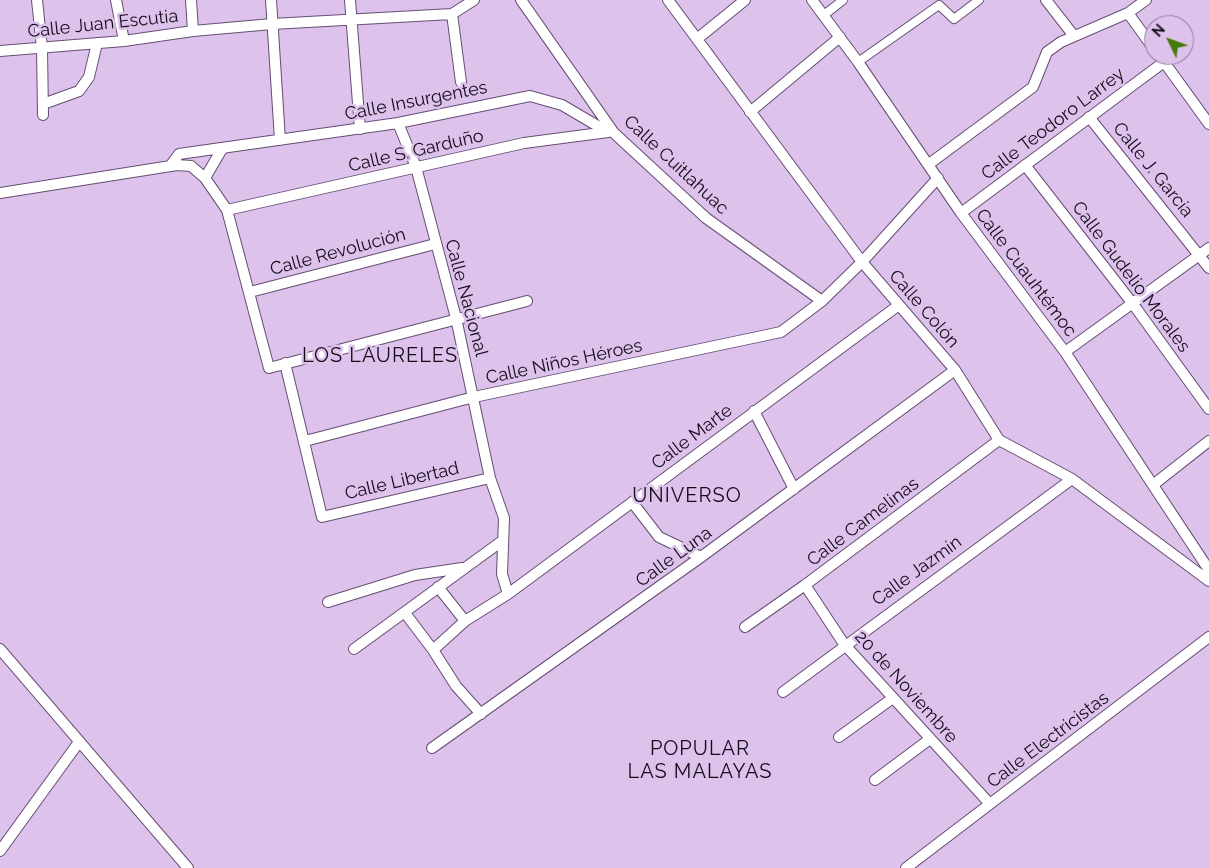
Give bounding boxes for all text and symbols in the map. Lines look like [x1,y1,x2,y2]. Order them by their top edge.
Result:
street label: Calle Juan Escutia [27,5,179,43]
north arrow [1144,15,1194,65]
text: N [1149,21,1168,40]
street label: Calle Teodoro Larrey [977,63,1129,185]
street label: Calle Insurgentes [343,77,489,125]
street label: Calle Cuitlahuac [619,111,733,219]
street label: Calle J. García [1108,118,1198,222]
street label: Calle S. Garduño [346,125,486,177]
street label: Calle Gudelio Morales [1067,197,1195,357]
street label: Calle Cuauhtémoc [971,205,1081,341]
street label: Calle Revolución [268,224,408,280]
street label: Calle Nacional [440,237,492,359]
street label: Calle Colón [884,266,964,352]
street label: Calle Niños Héroes [484,335,644,389]
district label: LOS LAURELES [300,344,460,368]
street label: Calle Marte [647,400,737,474]
street label: Calle Libertad [343,457,461,505]
street label: Calle Camelinas [803,473,923,571]
district label: UNIVERSO [631,484,743,508]
street label: Calle Luna [632,522,716,592]
street label: Calle Jazmín [868,531,966,611]
street label: 20 de Noviembre [850,626,962,748]
street label: Calle Electricistas [983,687,1113,793]
district label: POPULAR LAS MALAYAS [626,737,774,784]

